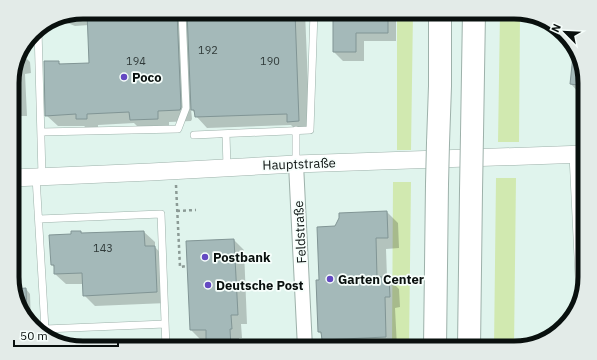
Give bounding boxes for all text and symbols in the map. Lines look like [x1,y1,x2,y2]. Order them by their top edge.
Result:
north arrow [545,12,585,52]
text: N [548,21,564,34]
house number: 192 [198,43,218,57]
house number: 194 [126,54,146,68]
house number: 190 [260,54,280,68]
place label: Poco [132,69,162,86]
marker: Poco [119,72,129,82]
street label: Hauptstraße [262,154,336,174]
street label: Feldstraße [290,200,310,264]
house number: 143 [93,241,113,255]
place label: Postbank [213,249,271,266]
marker: Postbank [200,252,210,262]
place label: Garten Center [338,271,424,288]
marker: Garten Center [325,274,335,284]
place label: Deutsche Post [216,277,304,294]
marker: Deutsche Post [203,280,213,290]
scale bar [14,322,118,348]
text: 50 m [20,328,48,343]

